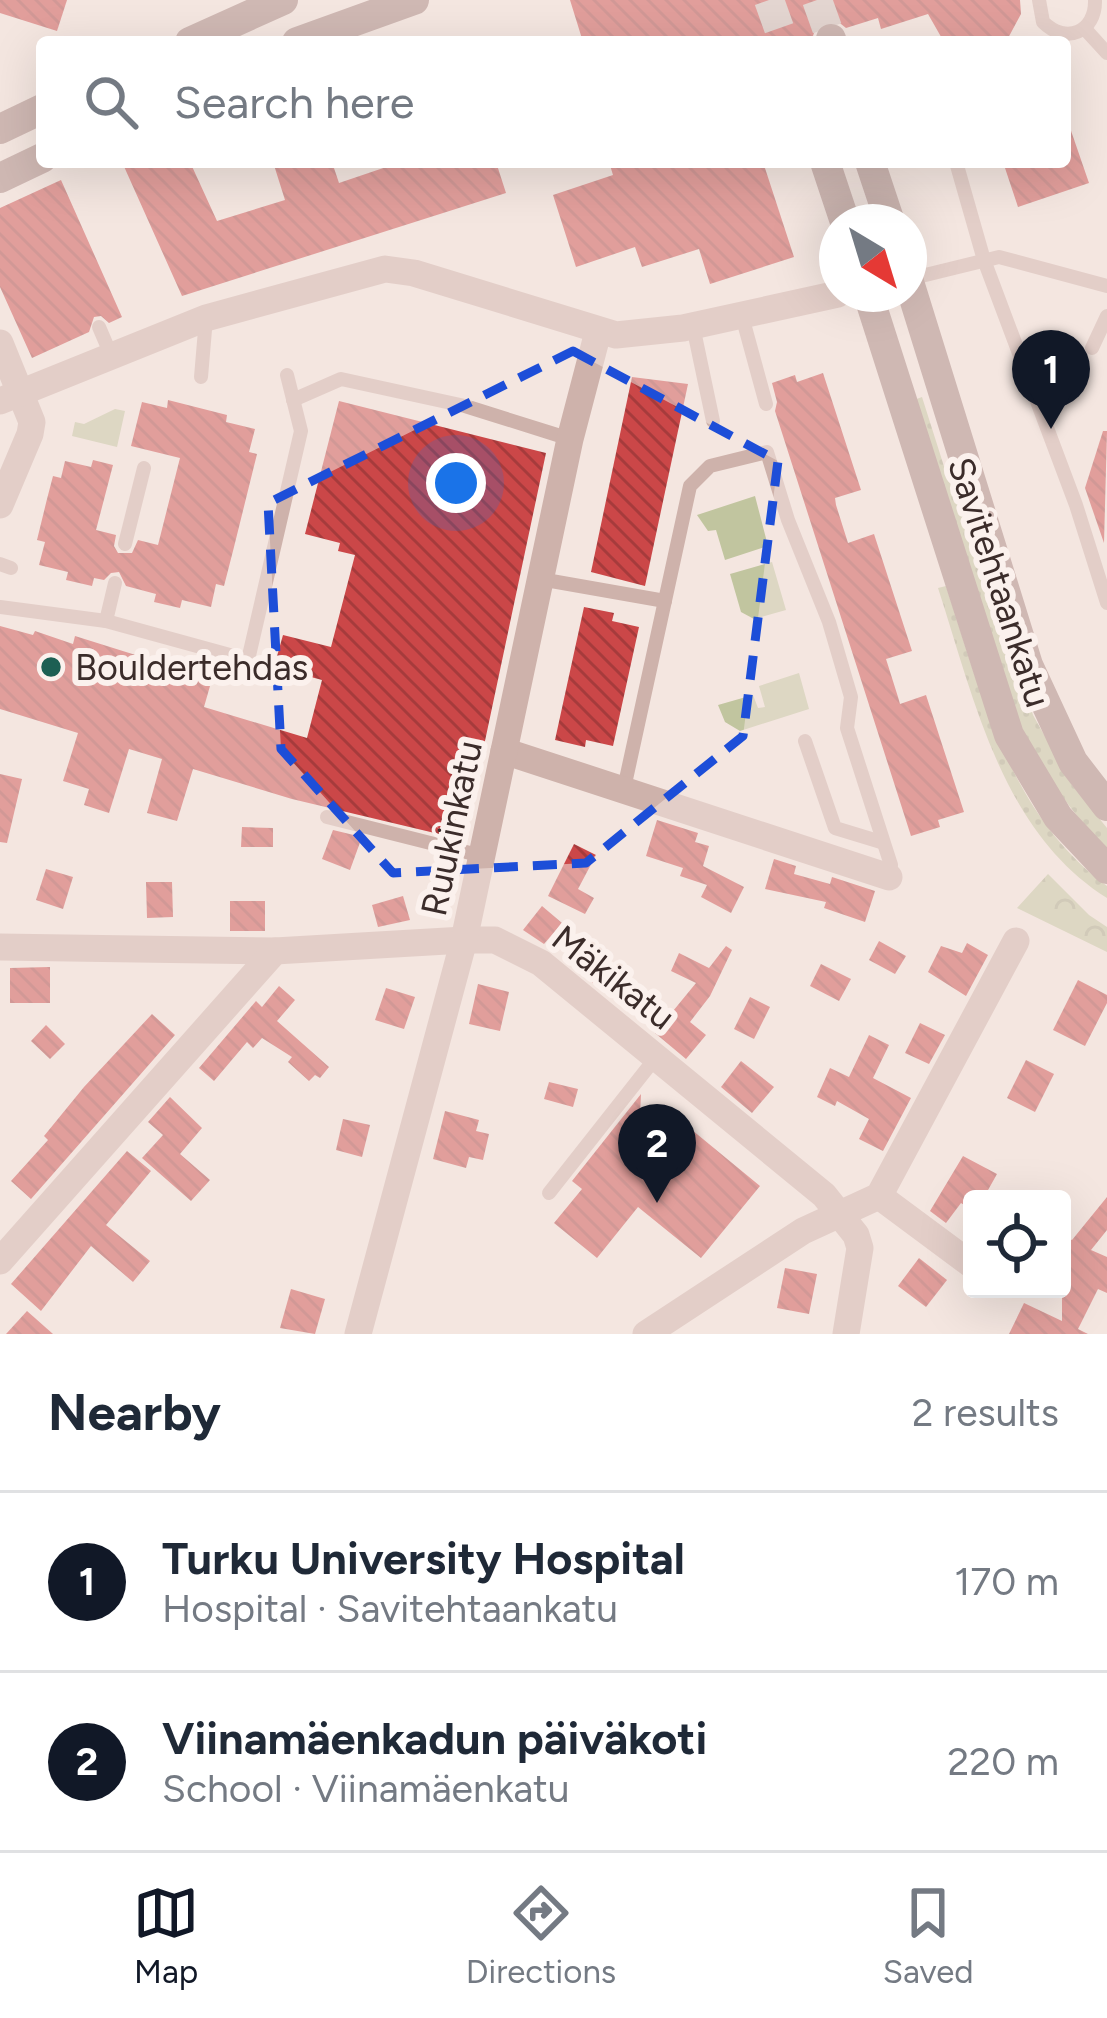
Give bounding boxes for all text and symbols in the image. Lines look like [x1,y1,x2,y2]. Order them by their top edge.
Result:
search box [36,36,1071,168]
icon: search [78,69,144,135]
text: Search here [174,75,414,129]
north arrow [819,204,927,312]
pin: 1 [1012,330,1090,429]
street label: Savitehtaankatu [939,452,1060,712]
your location [426,453,486,513]
place label: Bouldertehdas [75,646,308,689]
marker: Bouldertehdas [38,654,64,680]
street label: Ruukinkatu [412,737,491,920]
street label: Mäkikatu [544,916,684,1039]
pin: 2 [618,1104,696,1203]
map controls [963,1190,1071,1298]
button: locate [963,1190,1071,1298]
text: Nearby [48,1382,221,1443]
text: 2 results [912,1389,1059,1436]
text: Turku University Hospital [162,1531,685,1585]
text: 1 [79,1558,95,1605]
text: 170 m [954,1558,1059,1605]
text: Hospital · Savitehtaankatu [162,1585,618,1632]
text: Viinamäenkadun päiväkoti [162,1711,707,1765]
text: 2 [76,1738,98,1785]
text: 220 m [948,1738,1059,1785]
text: School · Viinamäenkatu [162,1765,570,1812]
tab: Map [133,1880,199,1991]
tab: Directions [466,1880,616,1991]
tab: Saved [883,1880,974,1991]

